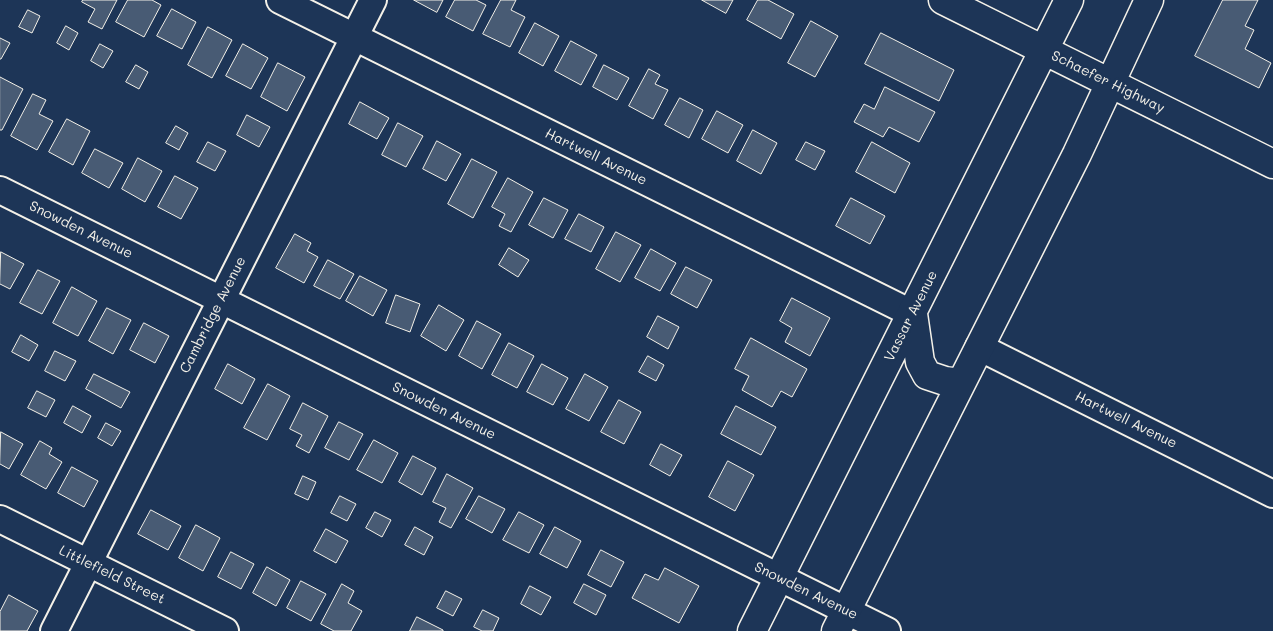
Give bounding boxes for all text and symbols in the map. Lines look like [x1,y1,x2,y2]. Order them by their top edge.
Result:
street label: Schaefer Highway [1049,47,1167,117]
street label: Hartwell Avenue [542,125,650,189]
street label: Snowden Avenue [27,198,135,262]
street label: Cambridge Avenue [176,254,250,376]
street label: Vassar Avenue [881,268,941,364]
street label: Snowden Avenue [390,379,498,443]
street label: Hartwell Avenue [1072,388,1180,452]
street label: Littlefield Street [56,542,168,608]
street label: Snowden Avenue [752,559,860,623]

